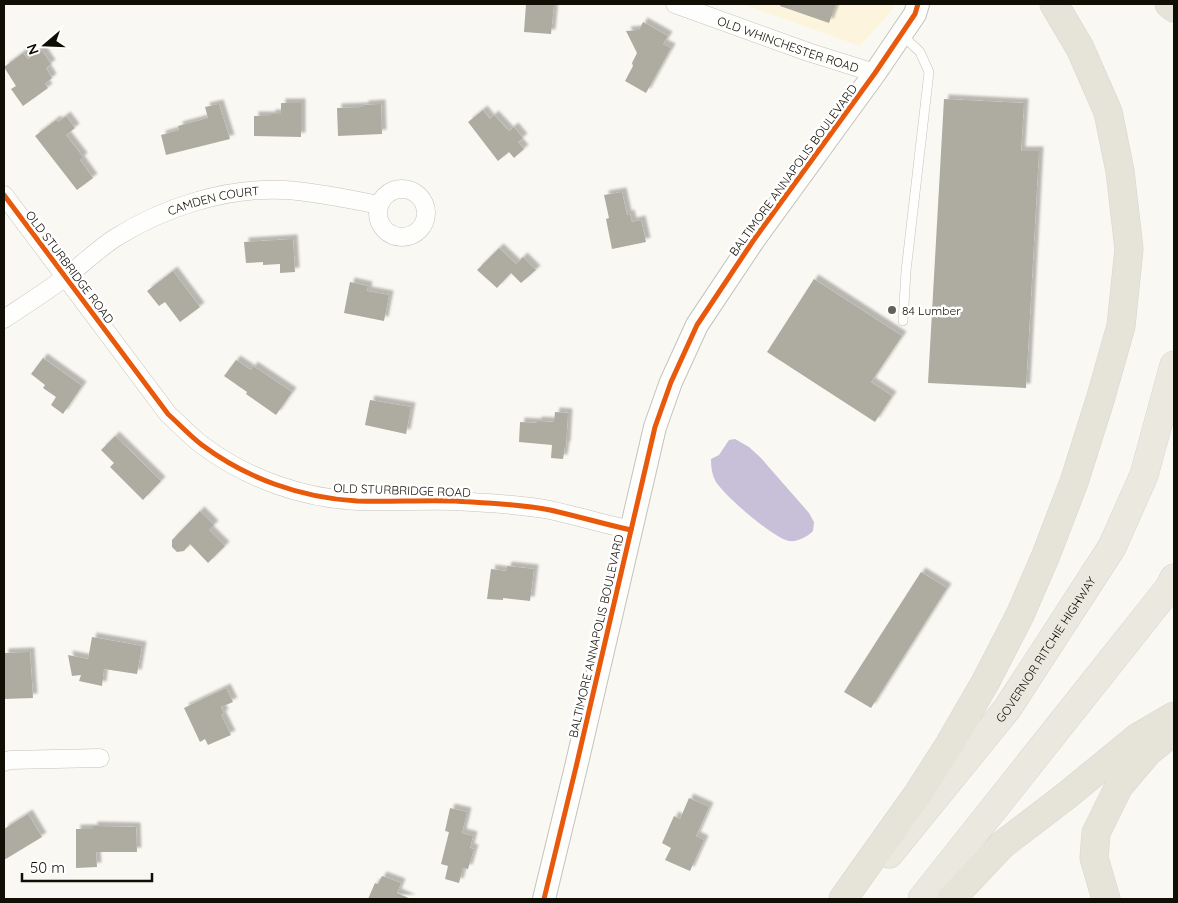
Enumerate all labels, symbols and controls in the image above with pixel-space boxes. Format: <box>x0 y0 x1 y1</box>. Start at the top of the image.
street label: OLD WHINCHESTER ROAD <box>716 12 861 75</box>
north arrow <box>20 20 70 70</box>
text: N <box>23 41 43 57</box>
street label: BALTIMORE ANNAPOLIS BOULEVARD <box>726 81 860 259</box>
street label: CAMDEN COURT <box>165 183 260 218</box>
street label: OLD STURBRIDGE ROAD <box>23 208 118 327</box>
place label: 84 Lumber <box>902 303 961 318</box>
marker: 84 Lumber <box>886 304 898 316</box>
street label: OLD STURBRIDGE ROAD <box>333 480 471 500</box>
street label: BALTIMORE ANNAPOLIS BOULEVARD <box>565 532 627 739</box>
street label: GOVERNOR RITCHIE HIGHWAY <box>992 573 1099 725</box>
scale bar <box>22 850 152 882</box>
text: 50 m <box>30 858 65 877</box>

